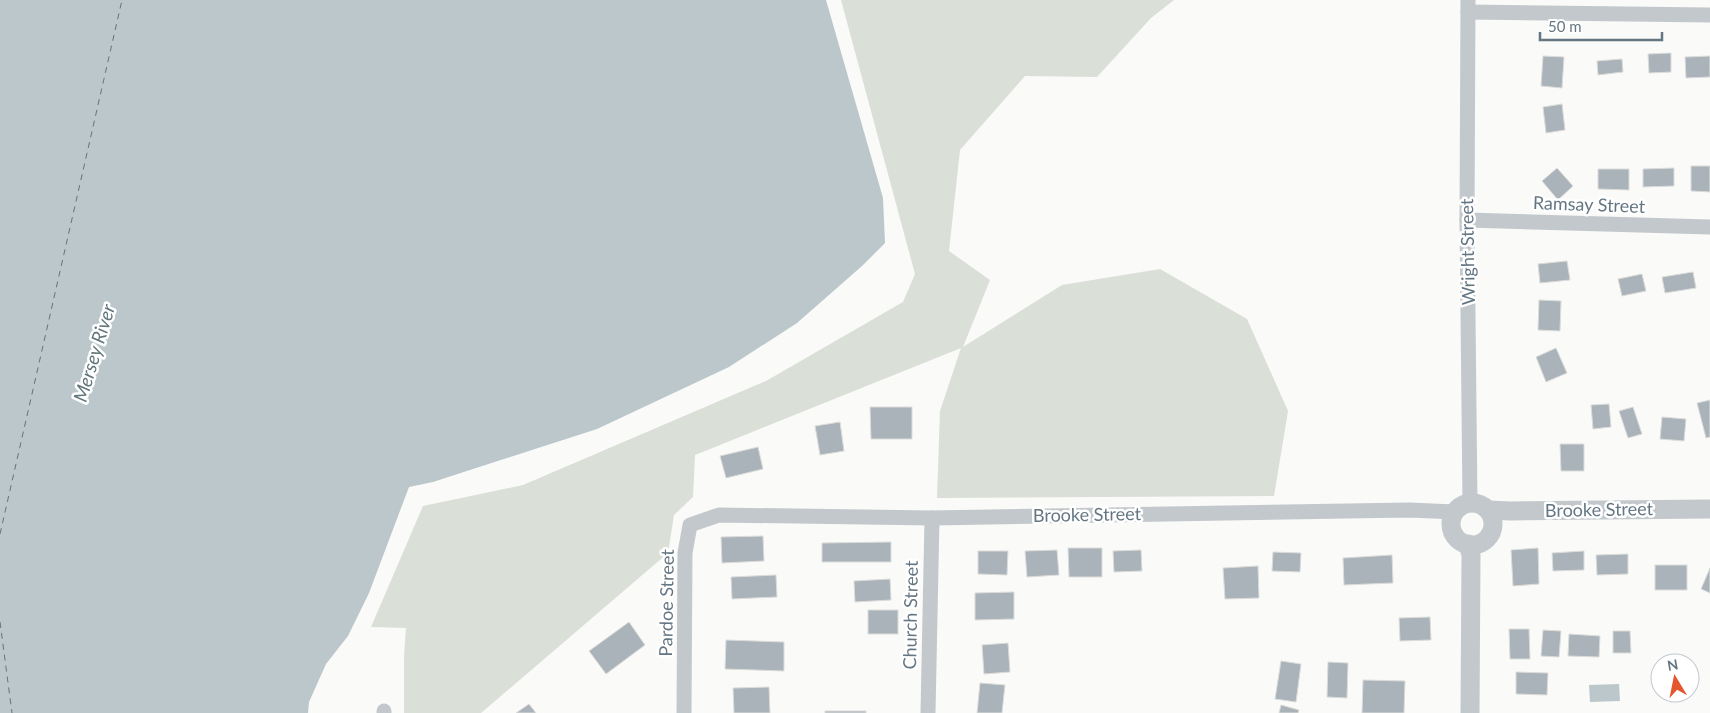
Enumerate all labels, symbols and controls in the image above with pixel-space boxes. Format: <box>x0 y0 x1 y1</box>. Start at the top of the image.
scale bar <box>1540 10 1662 42</box>
text: 50 m <box>1548 17 1582 35</box>
street label: Ramsay Street <box>1533 191 1646 217</box>
street label: Wright Street <box>1455 198 1479 305</box>
water label: Mersey River <box>68 301 119 405</box>
street label: Brooke Street <box>1545 497 1654 521</box>
street label: Brooke Street <box>1033 502 1142 526</box>
street label: Pardoe Street <box>654 549 678 657</box>
street label: Church Street <box>898 560 922 670</box>
north arrow <box>1650 653 1700 703</box>
text: N <box>1666 655 1679 674</box>

